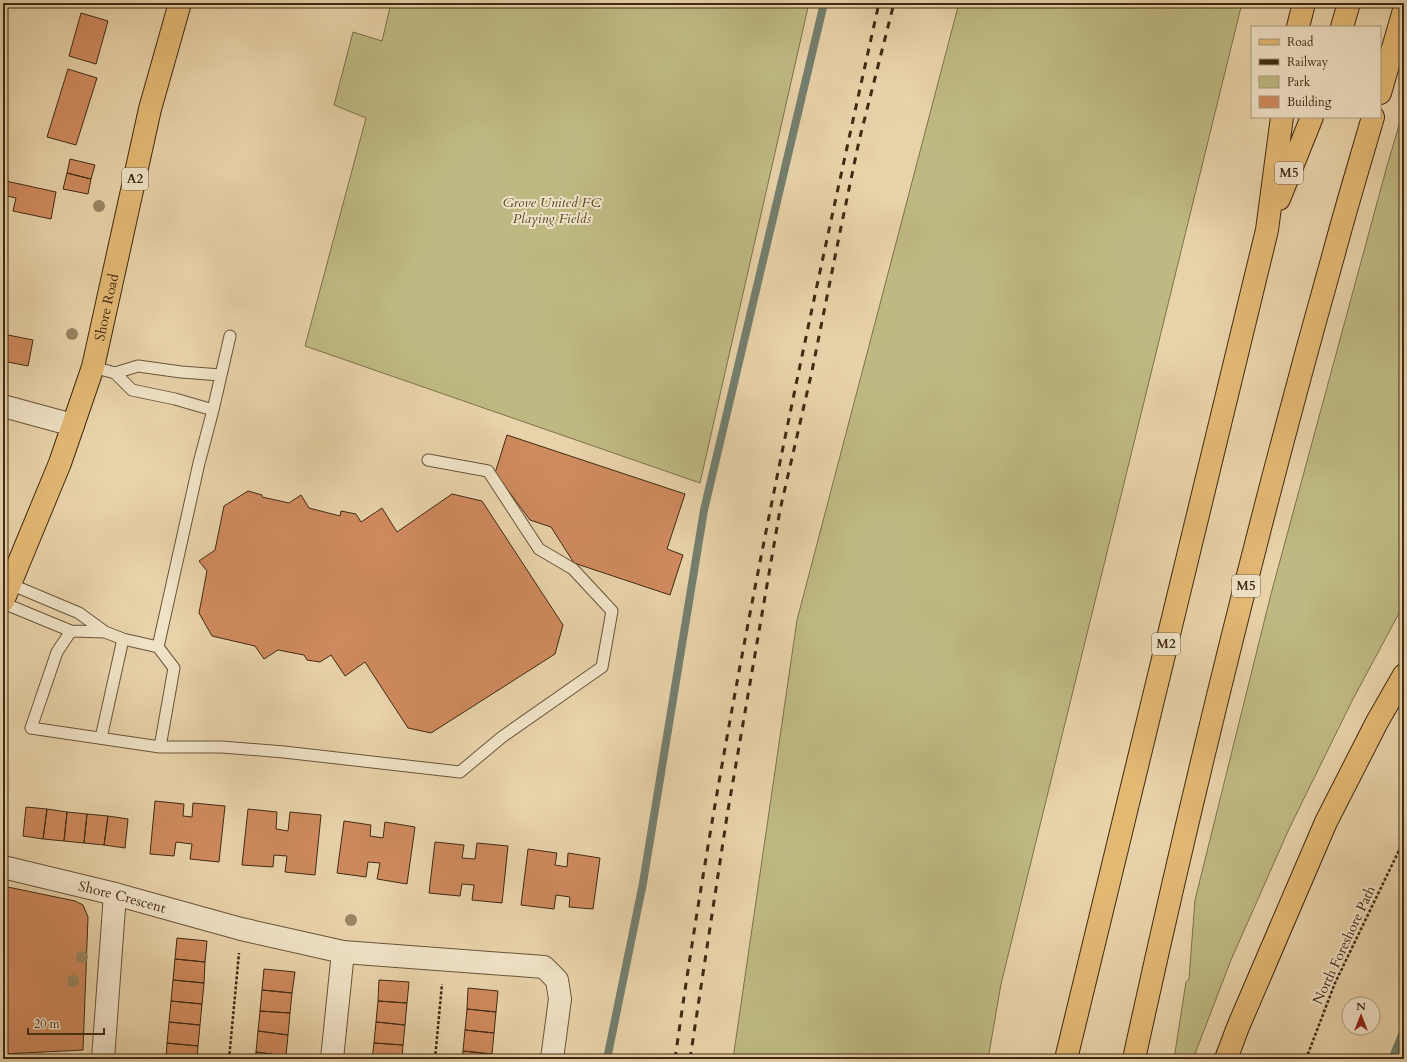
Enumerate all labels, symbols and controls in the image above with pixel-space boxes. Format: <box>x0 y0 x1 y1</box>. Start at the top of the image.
legend <box>1251 26 1381 118</box>
text: Road <box>1287 34 1314 50</box>
text: Railway <box>1287 54 1329 70</box>
text: Park <box>1287 74 1311 90</box>
text: Building <box>1287 94 1332 110</box>
road number: M5 <box>1275 162 1303 184</box>
road number: A2 <box>122 168 148 190</box>
park label: Grove United FC Playing Fields <box>503 193 602 228</box>
street label: Shore Road <box>90 271 123 343</box>
road number: M5 <box>1232 575 1260 597</box>
road number: M2 <box>1152 633 1180 655</box>
street label: Shore Crescent <box>77 876 169 917</box>
street label: North Foreshore Path <box>1309 883 1379 1007</box>
north arrow <box>1341 996 1381 1036</box>
scale bar <box>28 1010 104 1036</box>
text: 20 m <box>34 1016 61 1032</box>

